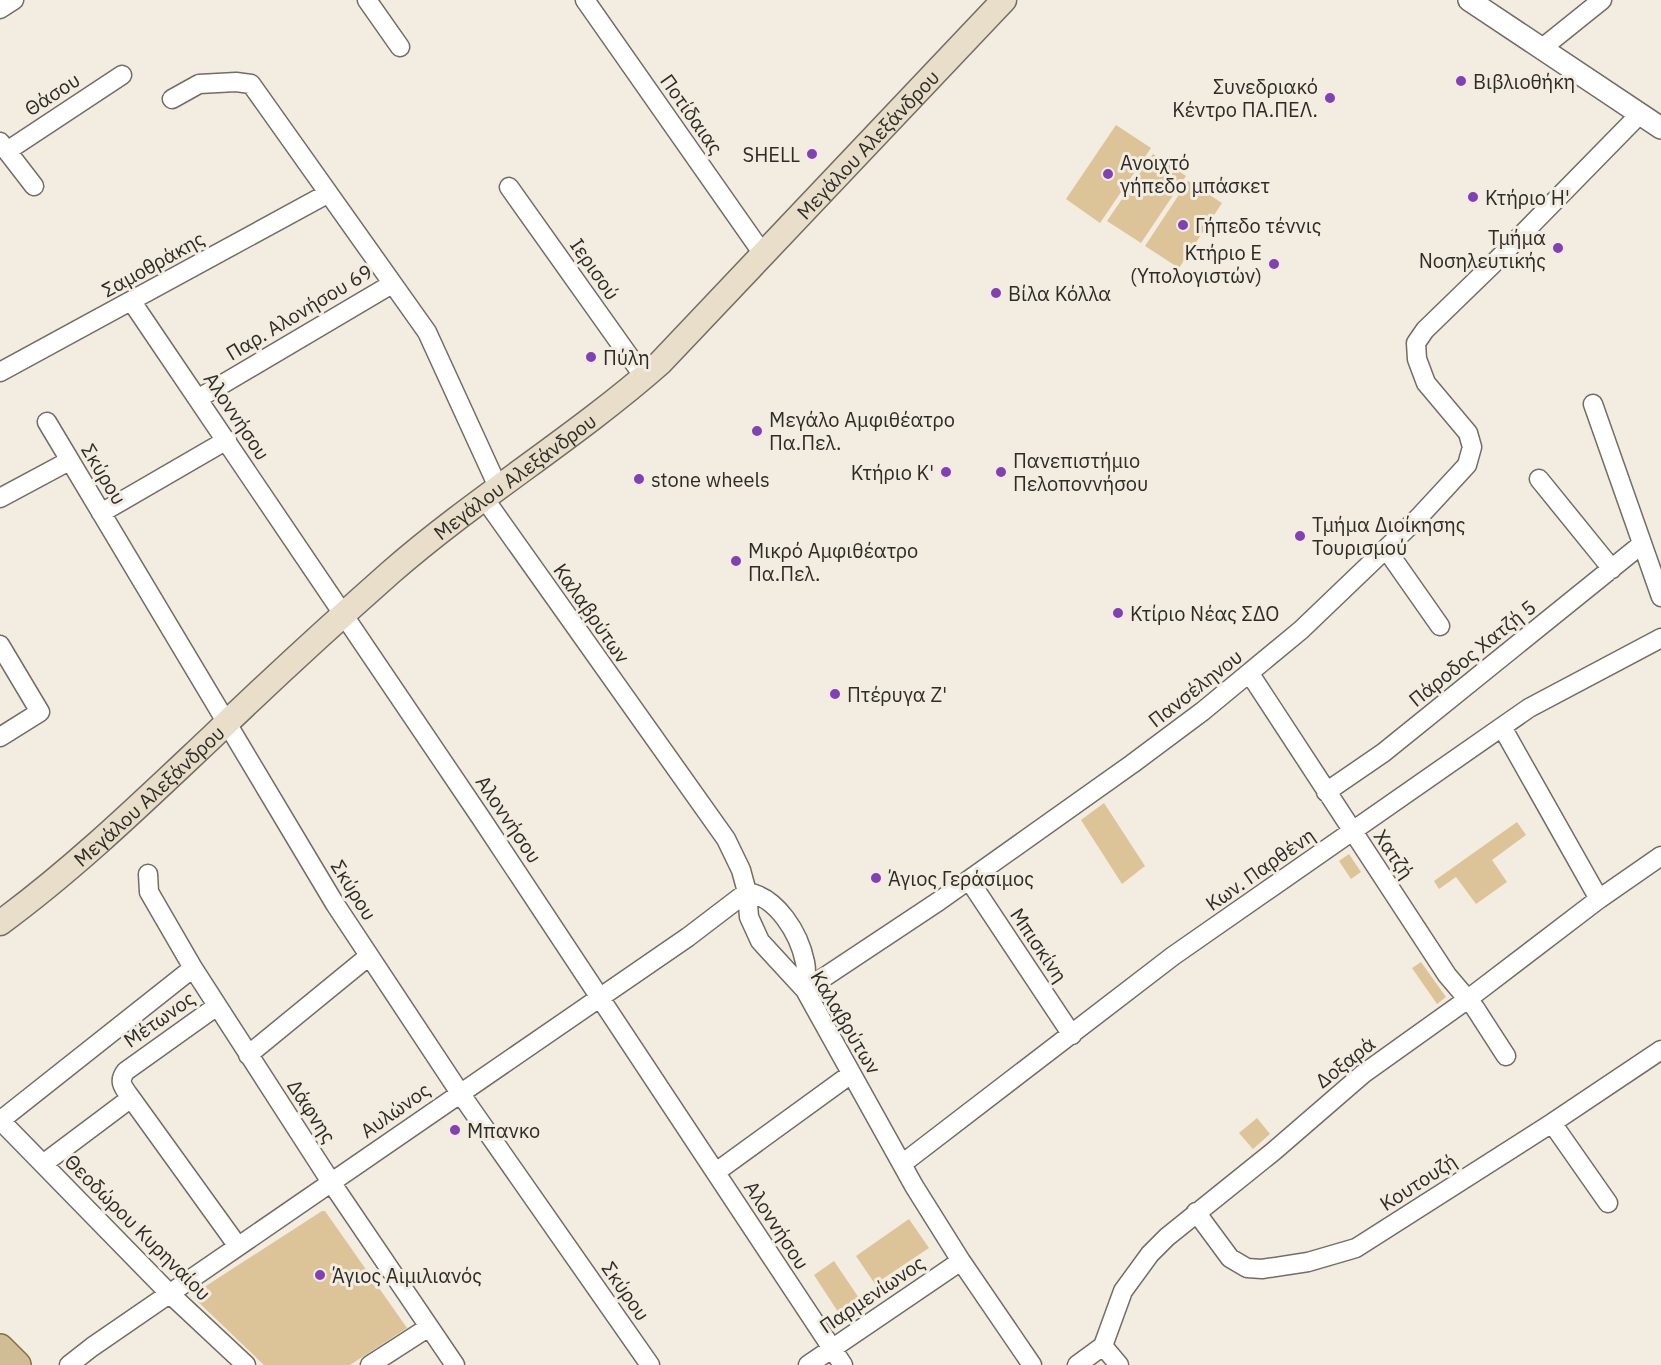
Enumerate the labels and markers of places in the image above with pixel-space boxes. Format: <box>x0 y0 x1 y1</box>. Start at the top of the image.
place label: Βιβλιοθήκη <box>1473 68 1575 95</box>
place label: Συνεδριακό Κέντρο ΠΑ.ΠΕΛ. <box>1172 73 1318 123</box>
marker: Βιβλιοθήκη <box>1454 74 1468 88</box>
marker: Συνεδριακό Κέντρο ΠΑ.ΠΕΛ. <box>1323 91 1337 105</box>
place label: SHELL <box>743 141 800 168</box>
marker: SHELL <box>805 147 819 161</box>
place label: Ανοιχτό γήπεδο μπάσκετ <box>1120 149 1270 199</box>
marker: Ανοιχτό γήπεδο μπάσκετ <box>1101 167 1115 181</box>
place label: Κτήριο Η' <box>1485 184 1570 211</box>
marker: Κτήριο Η' <box>1466 190 1480 204</box>
place label: Γήπεδο τέννις <box>1195 212 1321 239</box>
marker: Γήπεδο τέννις <box>1176 218 1190 232</box>
place label: Τμήμα Νοσηλευτικής <box>1419 224 1546 274</box>
place label: Κτήριο Ε (Υπολογιστών) <box>1130 239 1262 289</box>
marker: Τμήμα Νοσηλευτικής <box>1551 241 1565 255</box>
marker: Κτήριο Ε (Υπολογιστών) <box>1267 257 1281 271</box>
place label: Βίλα Κόλλα <box>1008 280 1111 307</box>
marker: Βίλα Κόλλα <box>989 286 1003 300</box>
place label: Πύλη <box>603 344 650 371</box>
marker: Πύλη <box>584 350 598 364</box>
place label: Μεγάλο Αμφιθέατρο Πα.Πελ. <box>769 406 955 456</box>
marker: Μεγάλο Αμφιθέατρο Πα.Πελ. <box>750 424 764 438</box>
place label: Πανεπιστήμιο Πελοποννήσου <box>1013 447 1148 497</box>
place label: Κτήριο Κ' <box>851 459 934 486</box>
marker: Κτήριο Κ' <box>939 465 953 479</box>
marker: Πανεπιστήμιο Πελοποννήσου <box>994 465 1008 479</box>
place label: stone wheels <box>651 466 770 493</box>
marker: stone wheels <box>632 472 646 486</box>
place label: Τμήμα Διοίκησης Τουρισμού <box>1312 511 1465 561</box>
marker: Τμήμα Διοίκησης Τουρισμού <box>1293 529 1307 543</box>
place label: Μικρό Αμφιθέατρο Πα.Πελ. <box>748 537 918 587</box>
marker: Μικρό Αμφιθέατρο Πα.Πελ. <box>729 554 743 568</box>
place label: Κτίριο Νέας ΣΔΟ <box>1130 600 1279 627</box>
marker: Κτίριο Νέας ΣΔΟ <box>1111 606 1125 620</box>
place label: Πτέρυγα Ζ' <box>847 681 947 708</box>
marker: Πτέρυγα Ζ' <box>828 687 842 701</box>
place label: Άγιος Γεράσιμος <box>888 865 1034 892</box>
marker: Άγιος Γεράσιμος <box>869 871 883 885</box>
place label: Μπανκο <box>467 1117 540 1144</box>
marker: Μπανκο <box>448 1123 462 1137</box>
place label: Άγιος Αιμιλιανός <box>332 1262 482 1289</box>
marker: Άγιος Αιμιλιανός <box>313 1268 327 1282</box>

